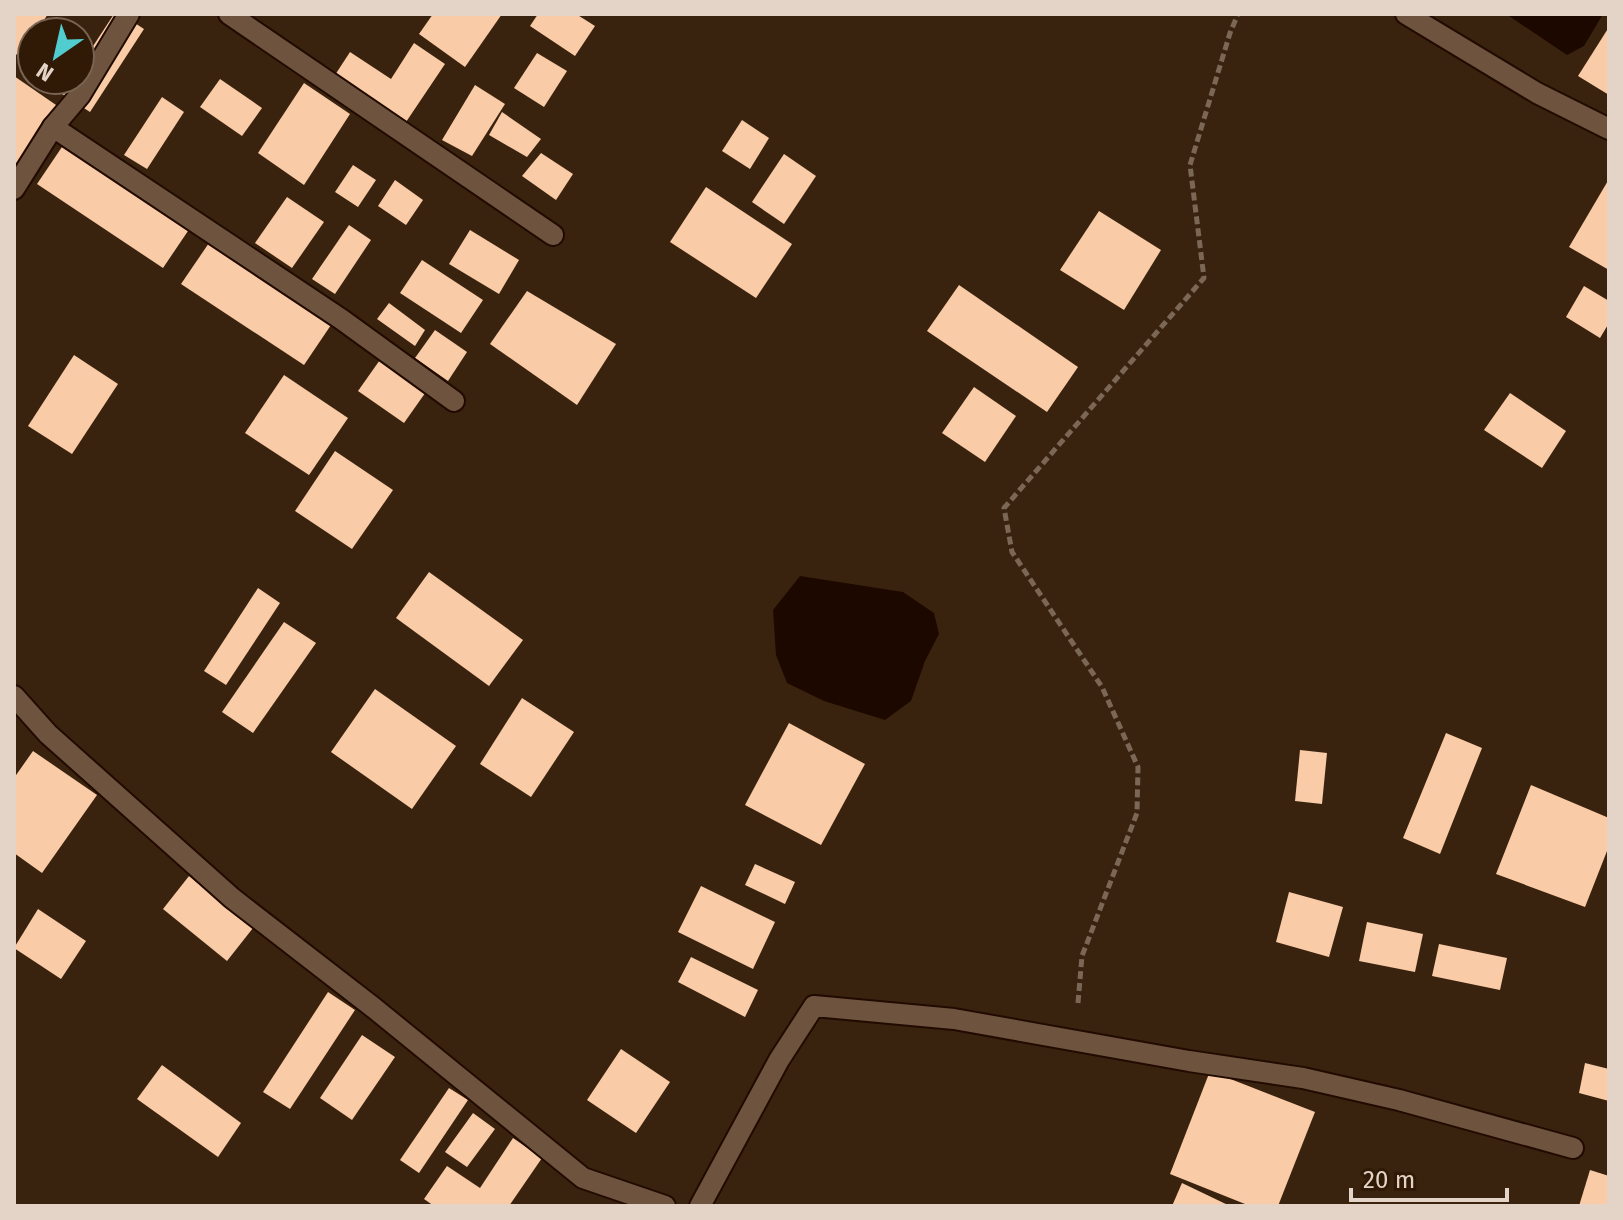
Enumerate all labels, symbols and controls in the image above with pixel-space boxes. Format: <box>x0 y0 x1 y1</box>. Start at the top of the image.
north arrow <box>16 16 96 96</box>
text: N <box>31 57 59 87</box>
scale bar <box>1351 1152 1507 1202</box>
text: 20 m <box>1363 1166 1415 1194</box>

